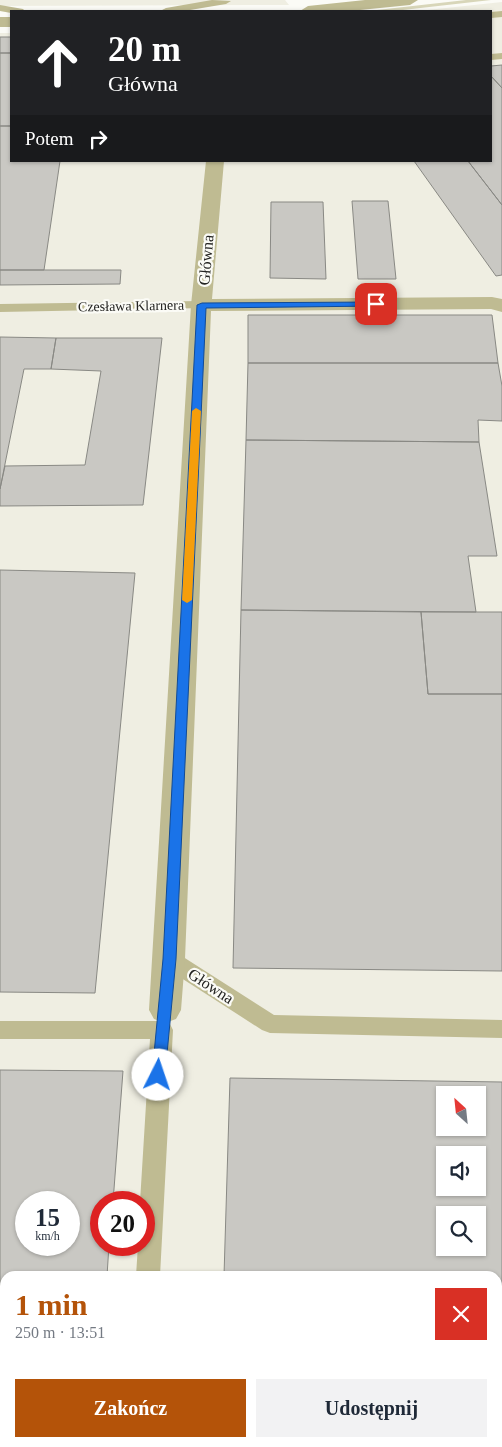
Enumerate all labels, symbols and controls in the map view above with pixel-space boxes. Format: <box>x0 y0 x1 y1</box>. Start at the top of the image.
icon: ahead <box>25 30 90 95</box>
text: 20 m <box>108 30 181 69</box>
text: Główna <box>108 71 178 96</box>
icon: right <box>84 125 112 153</box>
text: Potem <box>25 128 74 149</box>
street label: Główna <box>195 234 217 286</box>
pin <box>355 283 397 325</box>
icon: arrive <box>362 290 390 318</box>
street label: Czesława Klarnera <box>78 298 185 314</box>
street label: Główna <box>185 965 237 1007</box>
position arrow <box>131 1048 183 1100</box>
north arrow <box>436 1086 486 1136</box>
map controls <box>436 1086 486 1256</box>
button: sound <box>436 1146 486 1196</box>
speed limit sign: 20 <box>90 1191 155 1256</box>
text: 15 <box>35 1204 60 1231</box>
button: search <box>436 1206 486 1256</box>
text: km/h <box>35 1229 60 1243</box>
text: 1 min <box>15 1288 88 1321</box>
button: close <box>435 1288 487 1340</box>
text: 250 m · 13:51 <box>15 1324 105 1341</box>
button: Zakończ <box>15 1379 246 1437</box>
button: Udostępnij <box>256 1379 487 1437</box>

